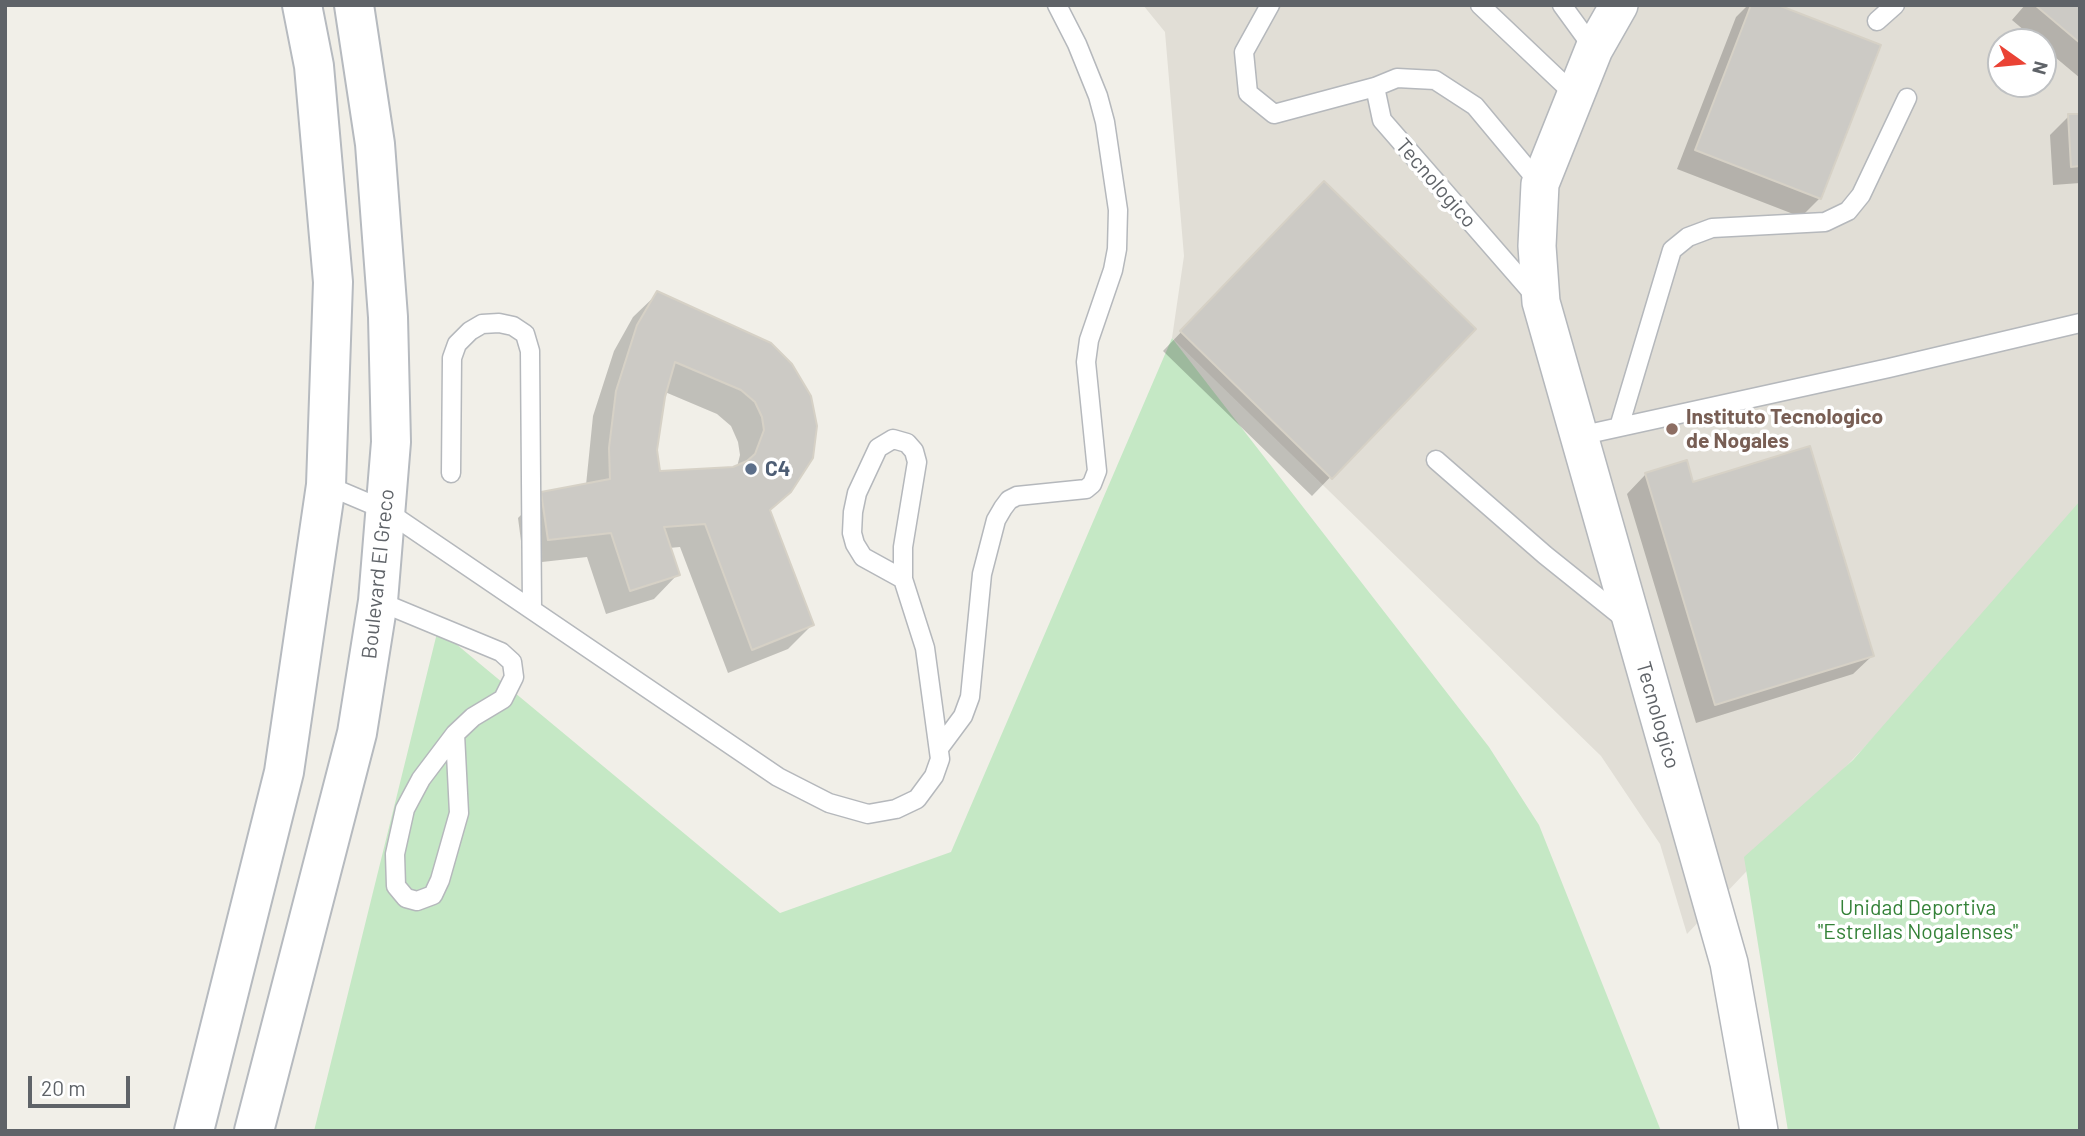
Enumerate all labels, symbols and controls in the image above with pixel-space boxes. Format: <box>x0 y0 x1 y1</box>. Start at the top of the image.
north arrow <box>1987 28 2057 98</box>
text: N <box>2028 59 2054 77</box>
street label: Tecnologico <box>1390 133 1482 233</box>
place label: Instituto Tecnologico de Nogales <box>1686 404 1883 454</box>
marker: Instituto Tecnologico de Nogales <box>1664 421 1680 437</box>
place label: C4 <box>765 456 790 482</box>
marker: C4 <box>743 461 759 477</box>
street label: Boulevard El Greco <box>357 488 399 660</box>
street label: Tecnologico <box>1631 658 1685 772</box>
park label: Unidad Deportiva "Estrellas Nogalenses" <box>1818 895 2018 945</box>
scale bar <box>32 1062 133 1106</box>
text: 20 m <box>41 1075 86 1100</box>

